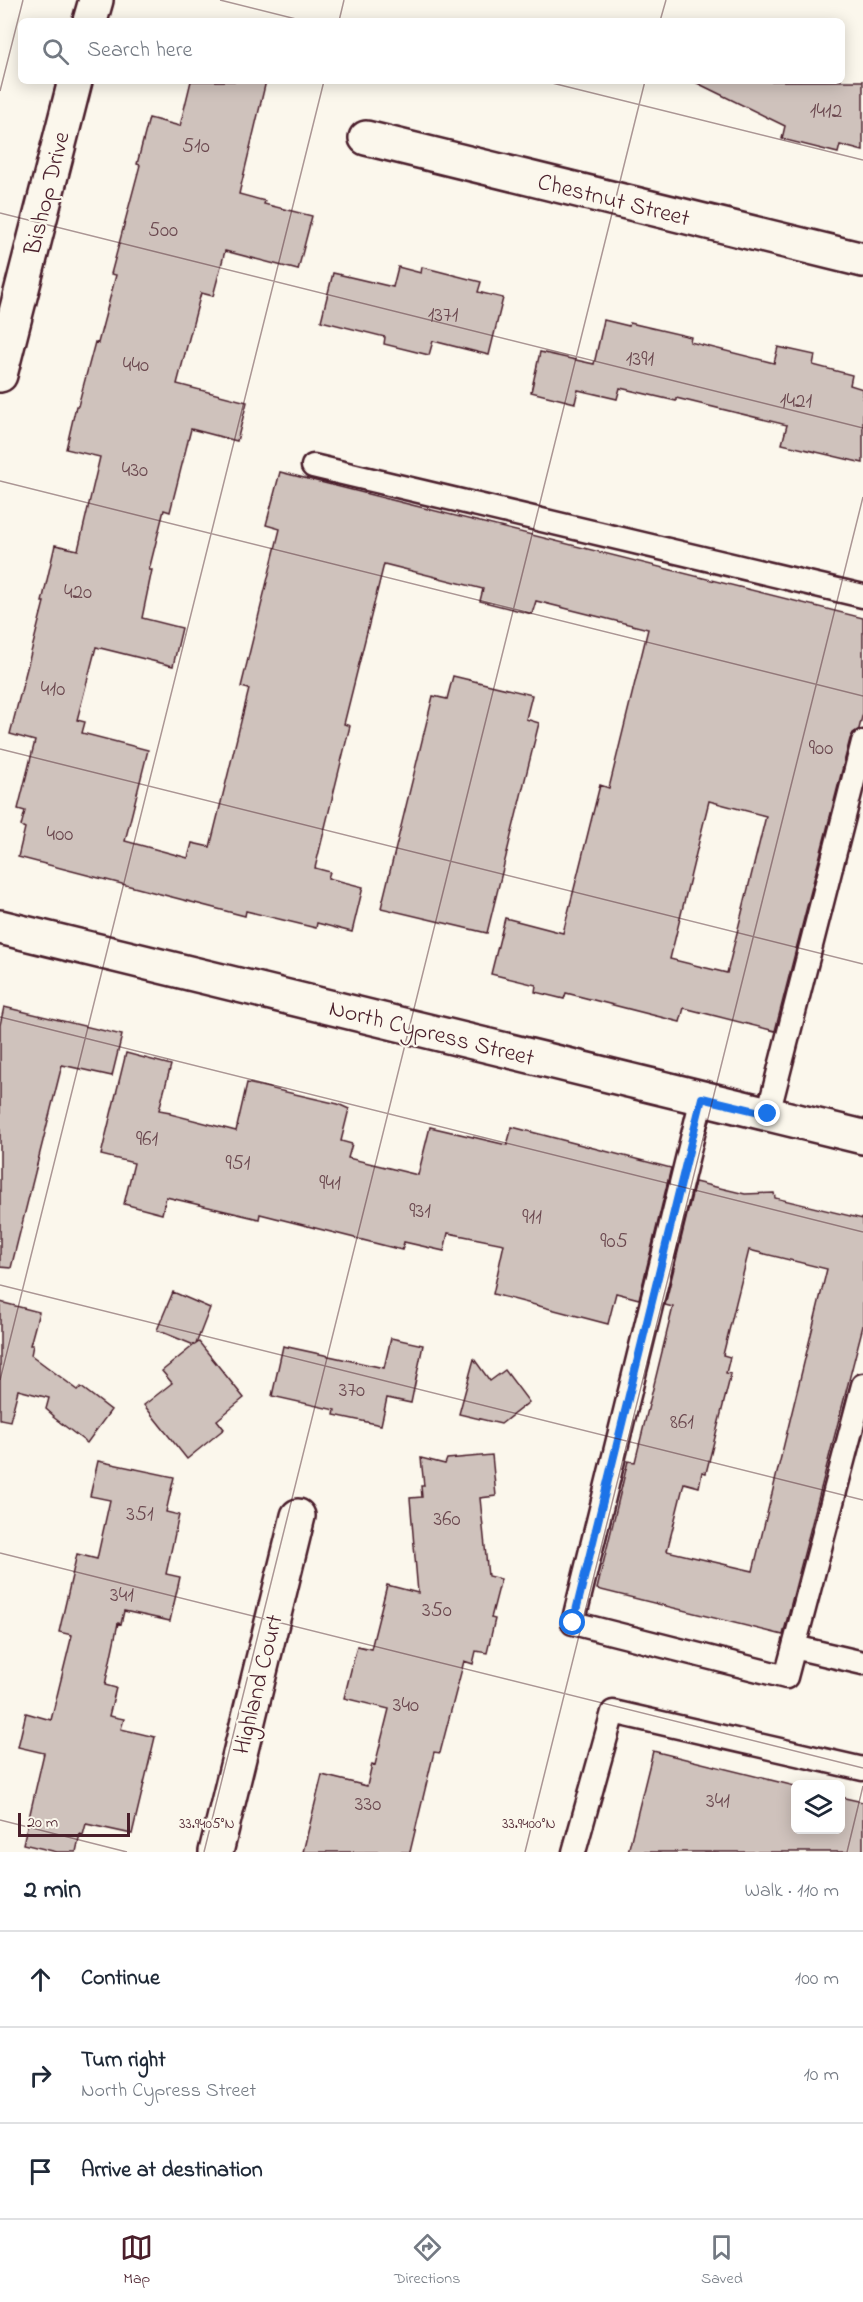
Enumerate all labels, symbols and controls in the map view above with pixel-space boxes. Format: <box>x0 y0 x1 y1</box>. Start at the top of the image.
search box <box>18 18 845 84</box>
icon: search <box>39 35 72 68</box>
text: Search here <box>87 35 192 67</box>
house number: 1412 <box>810 97 842 127</box>
street label: Bishop Drive <box>16 128 81 260</box>
house number: 510 <box>182 132 210 162</box>
street label: Chestnut Street <box>534 166 693 237</box>
house number: 500 <box>148 216 178 246</box>
house number: 1371 <box>428 301 459 331</box>
house number: 1391 <box>626 345 654 375</box>
house number: 440 <box>123 351 149 381</box>
house number: 1421 <box>780 387 813 417</box>
house number: 430 <box>122 456 148 486</box>
house number: 420 <box>64 578 92 608</box>
house number: 410 <box>41 675 65 705</box>
house number: 900 <box>809 734 833 764</box>
house number: 400 <box>47 820 73 850</box>
street label: North Cypress Street <box>325 992 538 1078</box>
route end <box>754 1100 780 1126</box>
house number: 961 <box>136 1125 158 1155</box>
house number: 951 <box>225 1149 251 1179</box>
house number: 941 <box>319 1169 341 1199</box>
house number: 931 <box>409 1197 431 1227</box>
house number: 911 <box>522 1203 542 1233</box>
house number: 905 <box>600 1227 628 1257</box>
house number: 370 <box>339 1376 365 1406</box>
house number: 861 <box>670 1408 694 1438</box>
house number: 351 <box>126 1500 154 1530</box>
house number: 360 <box>434 1505 461 1535</box>
house number: 341 <box>110 1581 134 1611</box>
house number: 350 <box>422 1596 452 1626</box>
route start <box>559 1609 585 1635</box>
street label: Highland Court <box>225 1611 294 1758</box>
house number: 340 <box>393 1691 419 1721</box>
map controls <box>791 1780 845 1834</box>
button: layers <box>791 1780 845 1834</box>
house number: 341 <box>706 1787 730 1817</box>
house number: 330 <box>355 1790 381 1820</box>
scale bar <box>18 1810 130 1838</box>
text: 20 m <box>27 1811 58 1835</box>
text: 33.9405°N <box>179 1813 235 1835</box>
text: 33.9400°N <box>502 1813 556 1835</box>
text: 2 min <box>24 1872 81 1910</box>
text: Walk · 110 m <box>744 1877 839 1906</box>
icon: ahead <box>24 1963 57 1996</box>
text: Continue <box>81 1963 160 1995</box>
text: 100 m <box>795 1965 839 1994</box>
text: Turn right <box>81 2045 166 2077</box>
icon: right <box>24 2059 57 2092</box>
text: 10 m <box>803 2061 839 2090</box>
text: North Cypress Street <box>81 2077 256 2106</box>
icon: arrive <box>24 2155 57 2188</box>
text: Arrive at destination <box>81 2155 263 2187</box>
tab: Map <box>120 2231 153 2291</box>
tab: Directions <box>394 2231 460 2291</box>
tab: Saved <box>701 2231 743 2291</box>

